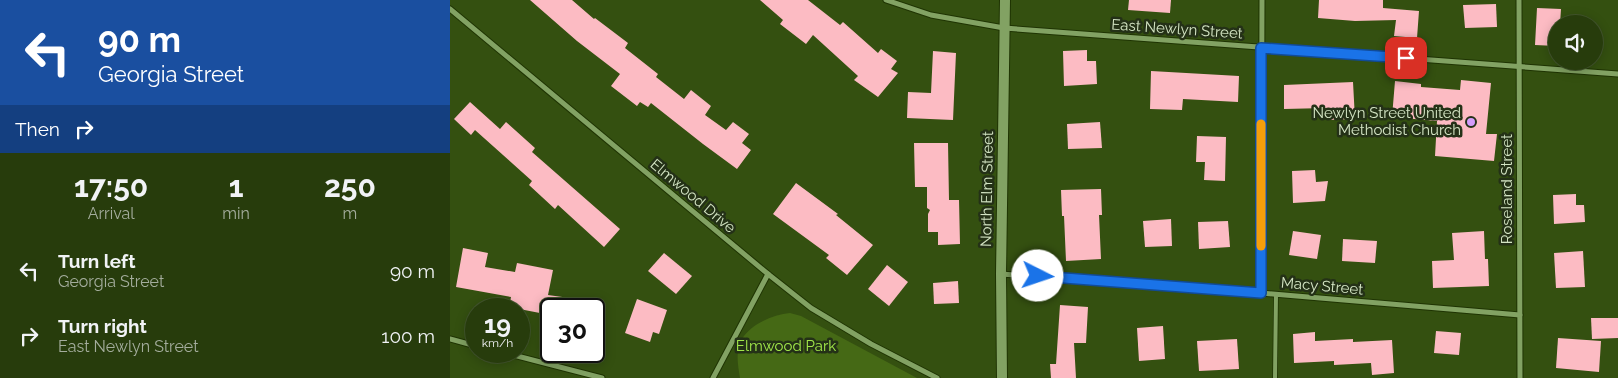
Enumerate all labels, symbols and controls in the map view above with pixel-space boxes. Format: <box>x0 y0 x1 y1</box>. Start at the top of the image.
street label: East Newlyn Street <box>1111 15 1243 43</box>
map controls <box>1548 15 1603 70</box>
button: sound <box>1548 15 1603 70</box>
text: 90 m <box>98 19 181 60</box>
icon: left <box>15 20 80 85</box>
pin <box>1385 37 1427 79</box>
icon: arrive <box>1392 44 1420 72</box>
text: Georgia Street <box>98 61 244 87</box>
place label: Newlyn Street United Methodist Church <box>1313 104 1461 139</box>
icon: right <box>70 115 98 143</box>
marker: Newlyn Street United Methodist Church <box>1465 116 1477 128</box>
text: Then <box>15 118 60 140</box>
street label: North Elm Street <box>977 131 997 247</box>
street label: Roseland Street <box>1498 134 1516 244</box>
street label: Elmwood Drive <box>647 155 739 237</box>
text: 17:50 <box>74 169 148 204</box>
text: 1 <box>229 169 243 204</box>
text: 250 <box>324 169 376 204</box>
text: Arrival <box>88 204 135 223</box>
text: min <box>222 204 250 223</box>
text: m <box>343 204 357 223</box>
position arrow <box>1011 249 1063 301</box>
text: Turn left <box>58 250 135 272</box>
icon: left <box>15 257 43 285</box>
text: 90 m <box>390 260 435 282</box>
text: Georgia Street <box>58 272 164 291</box>
street label: Macy Street <box>1280 273 1364 299</box>
speed limit sign: 30 <box>540 298 605 363</box>
text: 19 <box>484 309 511 339</box>
text: Turn right <box>58 315 147 337</box>
icon: right <box>15 322 43 350</box>
text: 100 m <box>381 325 435 347</box>
text: km/h <box>482 336 513 350</box>
text: East Newlyn Street <box>58 337 199 356</box>
park label: Elmwood Park <box>736 337 836 355</box>

